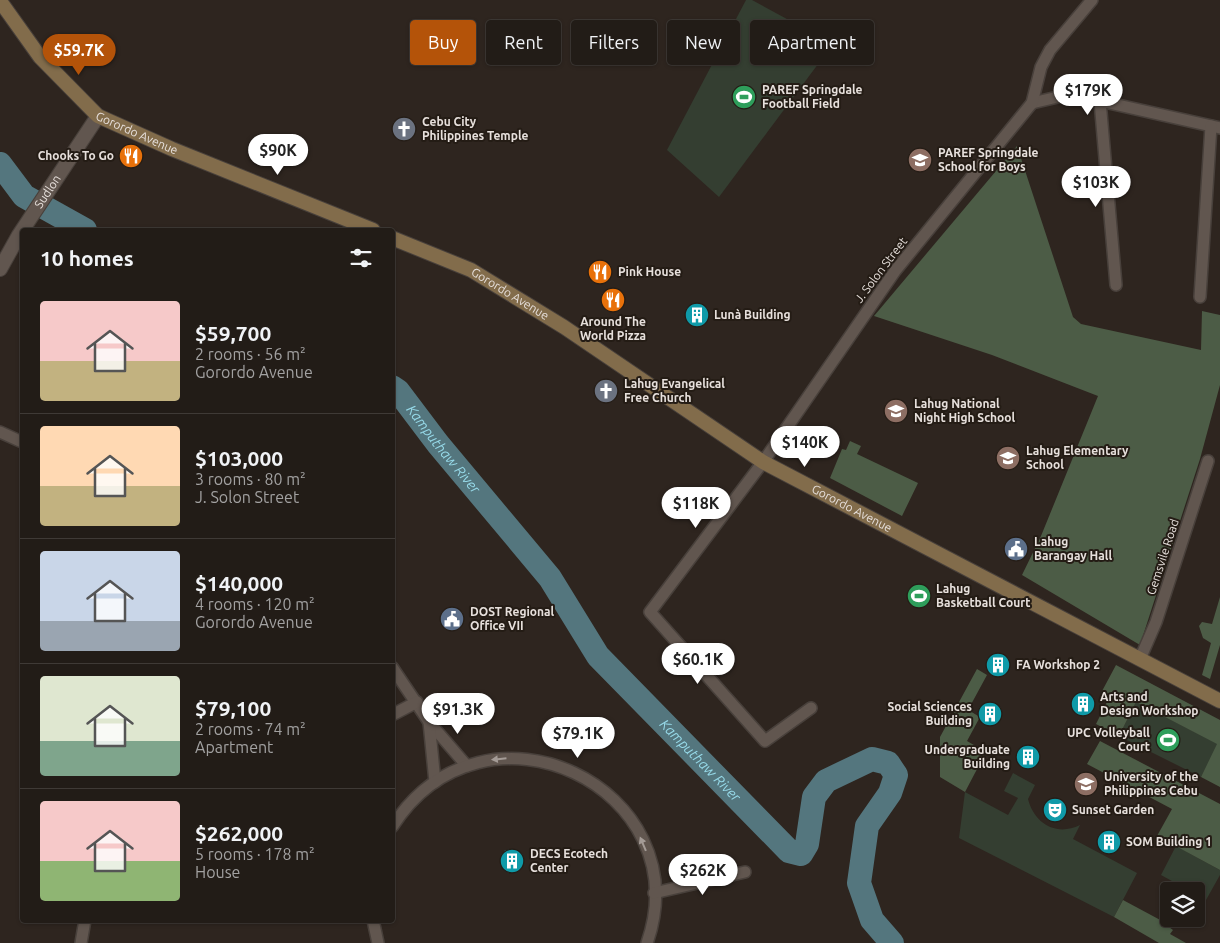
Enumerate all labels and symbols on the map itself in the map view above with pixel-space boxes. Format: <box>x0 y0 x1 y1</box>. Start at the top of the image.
pin: $59.7K <box>38 34 120 76</box>
pin: $179K <box>1053 74 1123 116</box>
place label: PAREF Springdale Football Field <box>762 83 863 110</box>
sports icon: PAREF Springdale Football Field <box>731 84 757 110</box>
street label: Gorordo Avenue <box>94 109 180 157</box>
place label: Cebu City Philippines Temple <box>422 115 529 142</box>
church icon: Cebu City Philippines Temple <box>391 116 417 142</box>
pin: $90K <box>248 134 308 176</box>
restaurant icon: Chooks To Go <box>118 143 144 169</box>
place label: PAREF Springdale School for Boys <box>938 146 1039 173</box>
school or university icon: PAREF Springdale School for Boys <box>907 147 933 173</box>
place label: Chooks To Go <box>38 149 114 162</box>
pin: $103K <box>1061 166 1131 208</box>
street label: Sudlon <box>32 172 63 210</box>
street label: J. Solon Street <box>852 234 909 305</box>
restaurant icon: Pink House <box>587 259 613 285</box>
street label: Gorordo Avenue <box>469 265 551 322</box>
place label: Pink House <box>618 265 681 278</box>
restaurant icon: Around The World Pizza <box>600 287 626 313</box>
building icon: Lunà Building <box>684 302 710 328</box>
place label: Lunà Building <box>714 308 791 321</box>
place label: Around The World Pizza <box>580 315 646 342</box>
place label: Lahug Evangelical Free Church <box>624 377 725 404</box>
church icon: Lahug Evangelical Free Church <box>593 378 619 404</box>
place label: Lahug National Night High School <box>914 397 1016 424</box>
school or university icon: Lahug National Night High School <box>883 398 909 424</box>
water label: Kamputhaw River <box>403 402 484 497</box>
pin: $140K <box>770 426 840 468</box>
place label: Lahug Elementary School <box>1026 444 1129 471</box>
school or university icon: Lahug Elementary School <box>995 445 1021 471</box>
street label: Gorordo Avenue <box>810 482 894 534</box>
pin: $118K <box>661 486 731 529</box>
street label: Gemsvile Road <box>1144 517 1181 596</box>
place label: Lahug Barangay Hall <box>1034 535 1112 562</box>
public building icon: Lahug Barangay Hall <box>1003 536 1029 562</box>
place label: Lahug Basketball Court <box>936 582 1030 609</box>
sports icon: Lahug Basketball Court <box>906 583 932 609</box>
place label: DOST Regional Office VII <box>470 605 555 632</box>
public building icon: DOST Regional Office VII <box>439 606 465 632</box>
pin: $60.1K <box>657 642 739 685</box>
building icon: FA Workshop 2 <box>985 652 1011 678</box>
place label: FA Workshop 2 <box>1016 658 1100 671</box>
place label: Arts and Design Workshop <box>1100 690 1199 717</box>
building icon: Arts and Design Workshop <box>1070 691 1096 717</box>
pin: $91.3K <box>417 692 499 735</box>
place label: Social Sciences Building <box>888 700 972 727</box>
building icon: Social Sciences Building <box>977 701 1003 727</box>
pin: $79.1K <box>537 716 619 759</box>
water label: Kamputhaw River <box>657 716 744 805</box>
place label: UPC Volleyball Court <box>1067 726 1150 753</box>
sports icon: UPC Volleyball Court <box>1155 727 1181 753</box>
place label: Undergraduate Building <box>925 743 1010 770</box>
building icon: Undergraduate Building <box>1015 744 1041 770</box>
one-way arrow <box>491 755 507 763</box>
place label: University of the Philippines Cebu <box>1104 770 1198 797</box>
school or university icon: University of the Philippines Cebu <box>1073 771 1099 797</box>
theatre icon: Sunset Garden <box>1042 797 1068 823</box>
place label: Sunset Garden <box>1072 803 1154 816</box>
building icon: SOM Building 1 <box>1096 829 1122 855</box>
place label: SOM Building 1 <box>1126 835 1212 848</box>
one-way arrow <box>639 837 647 851</box>
place label: DECS Ecotech Center <box>530 847 608 874</box>
building icon: DECS Ecotech Center <box>499 848 525 874</box>
pin: $262K <box>668 854 738 896</box>

